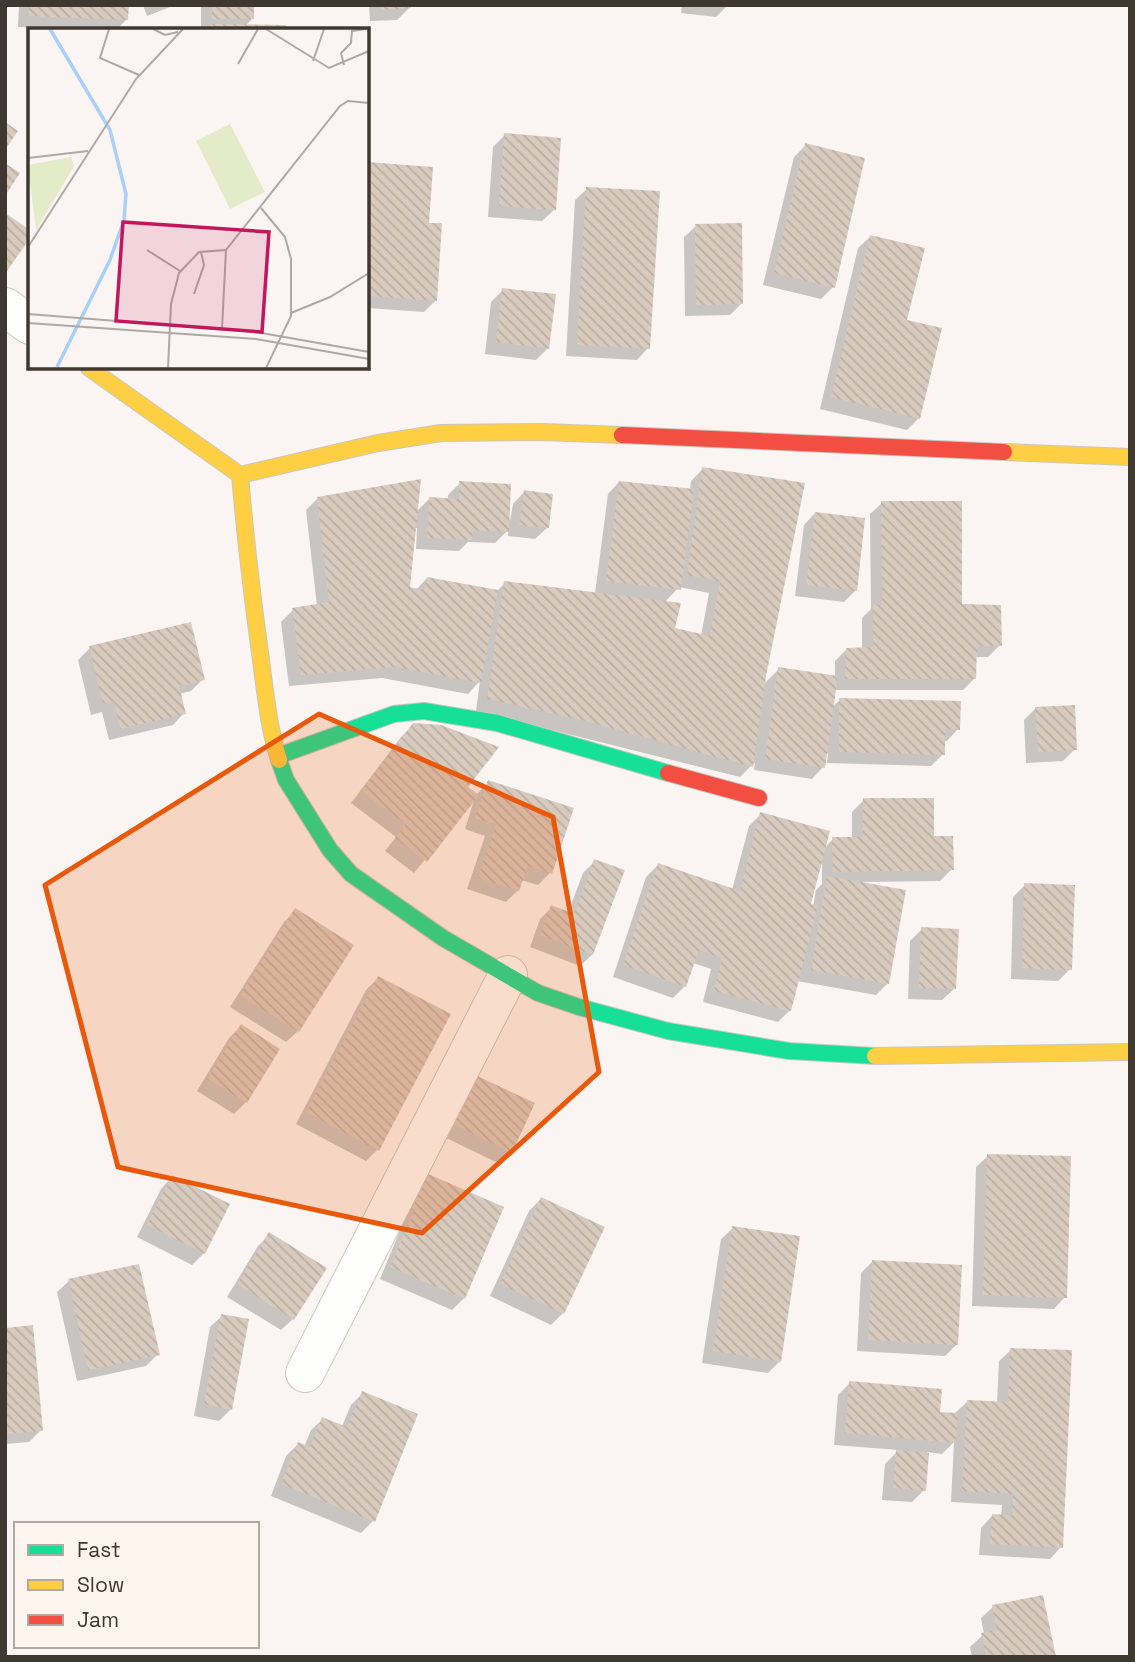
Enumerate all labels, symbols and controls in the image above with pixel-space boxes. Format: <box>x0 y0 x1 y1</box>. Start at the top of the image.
inset map <box>28 28 369 369</box>
legend <box>14 1522 259 1648</box>
text: Fast <box>77 1536 121 1563</box>
text: Slow <box>77 1571 125 1598</box>
text: Jam <box>77 1606 119 1633</box>

